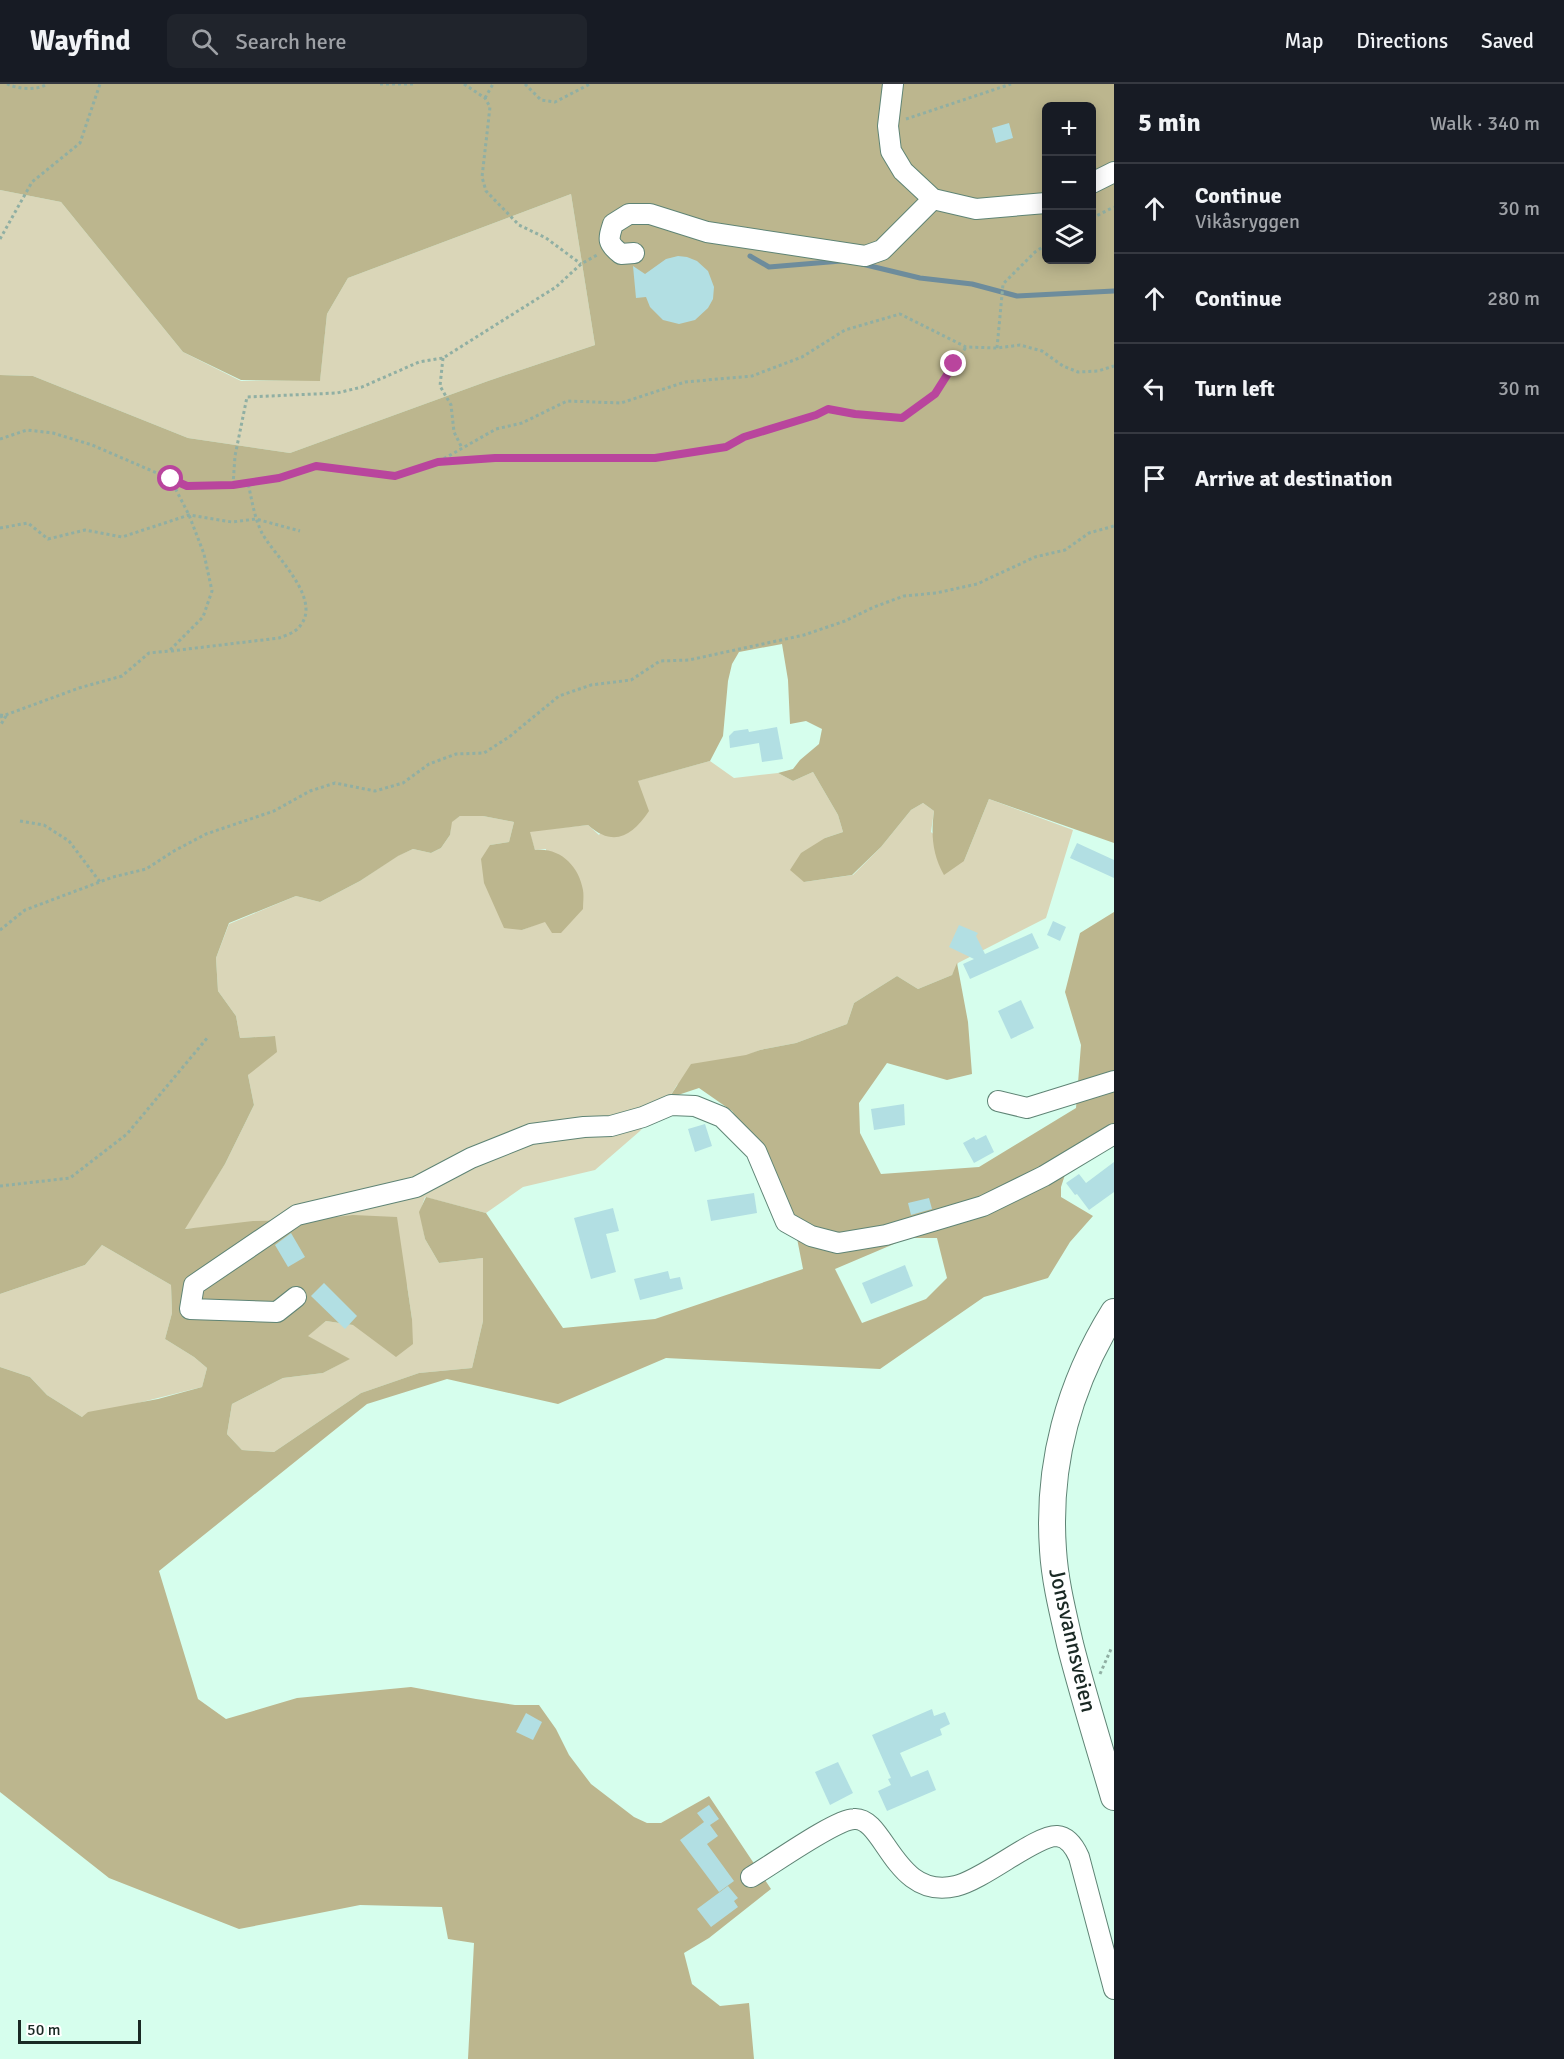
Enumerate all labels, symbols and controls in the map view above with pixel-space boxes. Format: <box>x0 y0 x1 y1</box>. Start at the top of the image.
search box <box>167 14 587 68</box>
text: Wayfind <box>30 24 131 58</box>
icon: search <box>188 25 221 58</box>
text: Search here <box>236 28 347 55</box>
text: Map <box>1285 28 1323 54</box>
text: Directions <box>1356 28 1448 54</box>
text: Saved <box>1481 28 1534 54</box>
map controls <box>1042 102 1096 264</box>
button: + <box>1042 102 1096 156</box>
text: 5 min <box>1138 107 1201 139</box>
text: Walk · 340 m <box>1430 111 1540 136</box>
button: − <box>1042 156 1096 210</box>
text: Continue <box>1195 182 1282 209</box>
icon: ahead <box>1138 192 1171 225</box>
text: 30 m <box>1498 196 1540 221</box>
text: Vikåsryggen <box>1195 209 1300 234</box>
button: layers <box>1042 210 1096 264</box>
icon: ahead <box>1138 282 1171 315</box>
text: Continue <box>1195 285 1282 312</box>
text: 280 m <box>1487 286 1540 311</box>
route end <box>940 350 966 376</box>
icon: left <box>1138 372 1171 405</box>
text: Turn left <box>1195 375 1275 402</box>
text: 30 m <box>1498 376 1540 401</box>
icon: arrive <box>1138 462 1171 495</box>
route start <box>157 465 183 491</box>
text: Arrive at destination <box>1195 465 1392 492</box>
street label: Jonsvannsveien <box>1043 1565 1103 1715</box>
scale bar <box>18 2017 141 2044</box>
text: 50 m <box>27 2020 61 2040</box>

